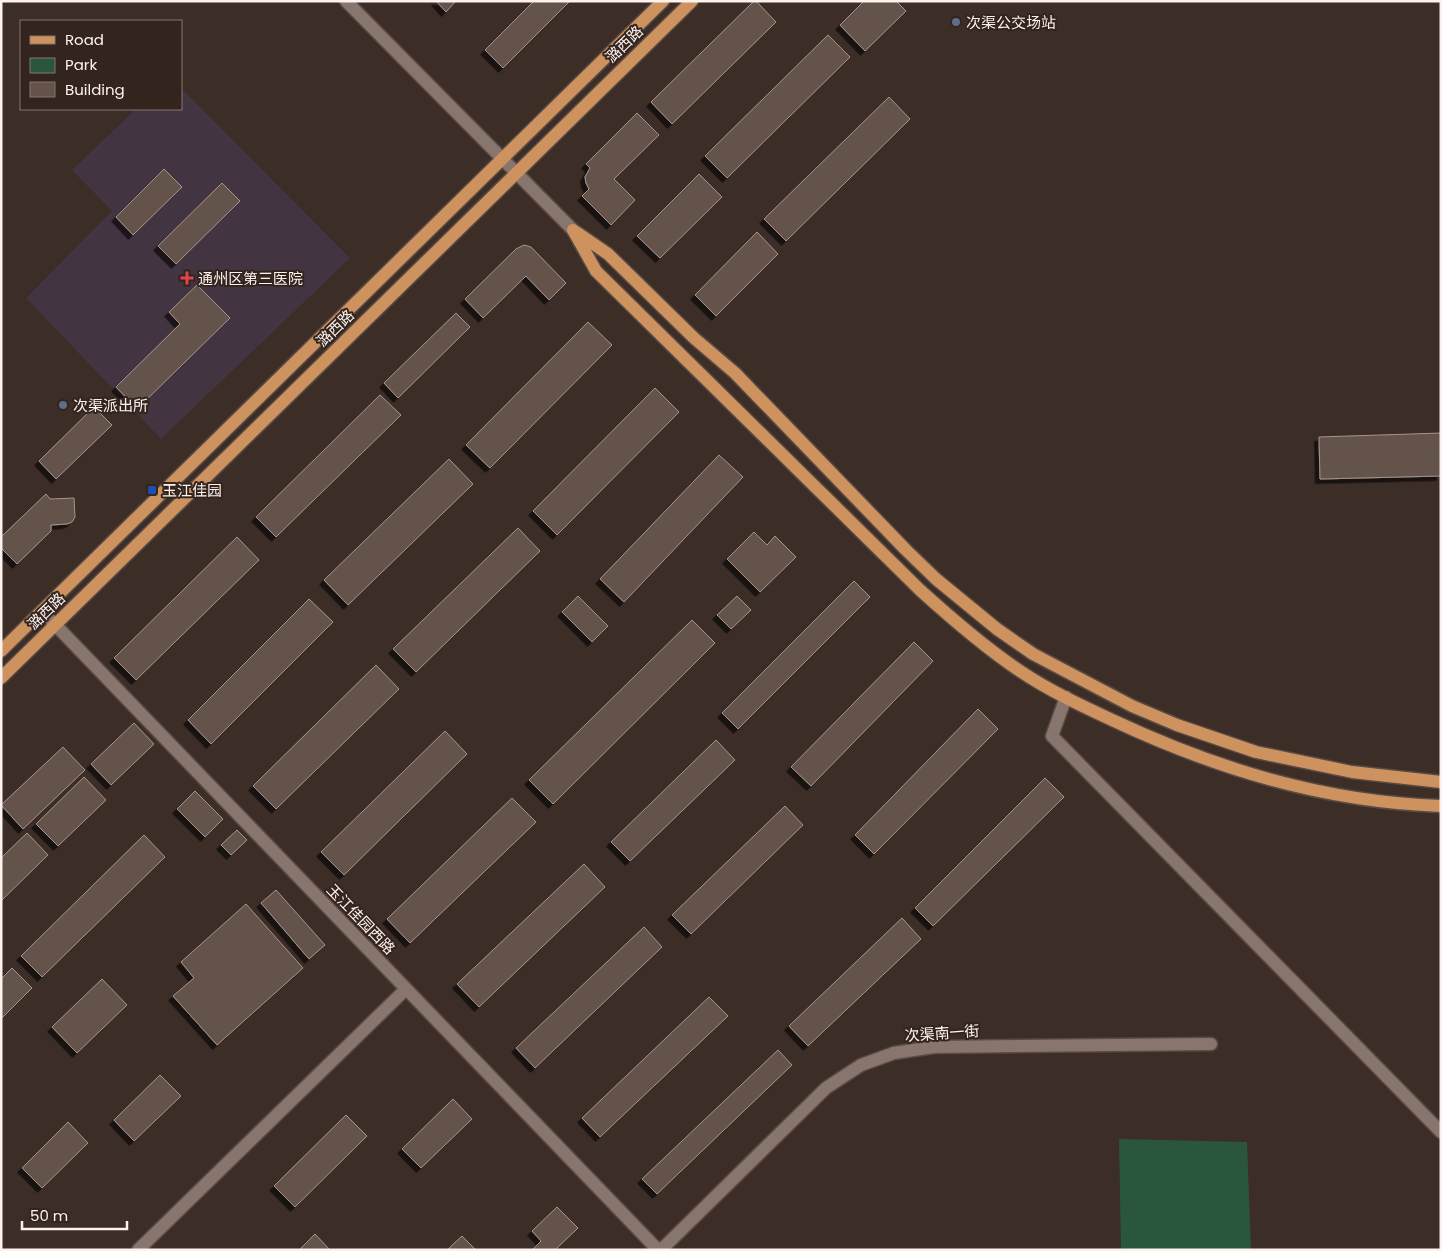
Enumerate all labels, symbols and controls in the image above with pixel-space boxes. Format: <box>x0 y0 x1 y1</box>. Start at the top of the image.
place label: 次渠公交场站 <box>966 12 1056 33</box>
marker: 次渠公交场站 <box>950 16 962 28</box>
legend <box>20 20 182 110</box>
street label: 潞西路 <box>601 21 647 67</box>
text: Road <box>65 29 104 50</box>
text: Park <box>65 54 97 75</box>
text: Building <box>65 79 125 100</box>
place label: 通州区第三医院 <box>198 268 303 289</box>
marker: 通州区第三医院 <box>180 271 194 285</box>
street label: 潞西路 <box>312 305 358 351</box>
place label: 次渠派出所 <box>73 395 148 416</box>
marker: 次渠派出所 <box>57 399 69 411</box>
place label: 玉江佳园 <box>162 480 222 501</box>
marker: 玉江佳园 <box>146 484 158 496</box>
street label: 潞西路 <box>23 588 69 634</box>
street label: 玉江佳园西路 <box>322 879 400 959</box>
street label: 次渠南一街 <box>904 1020 980 1046</box>
scale bar <box>22 1198 128 1230</box>
text: 50 m <box>30 1205 68 1226</box>

